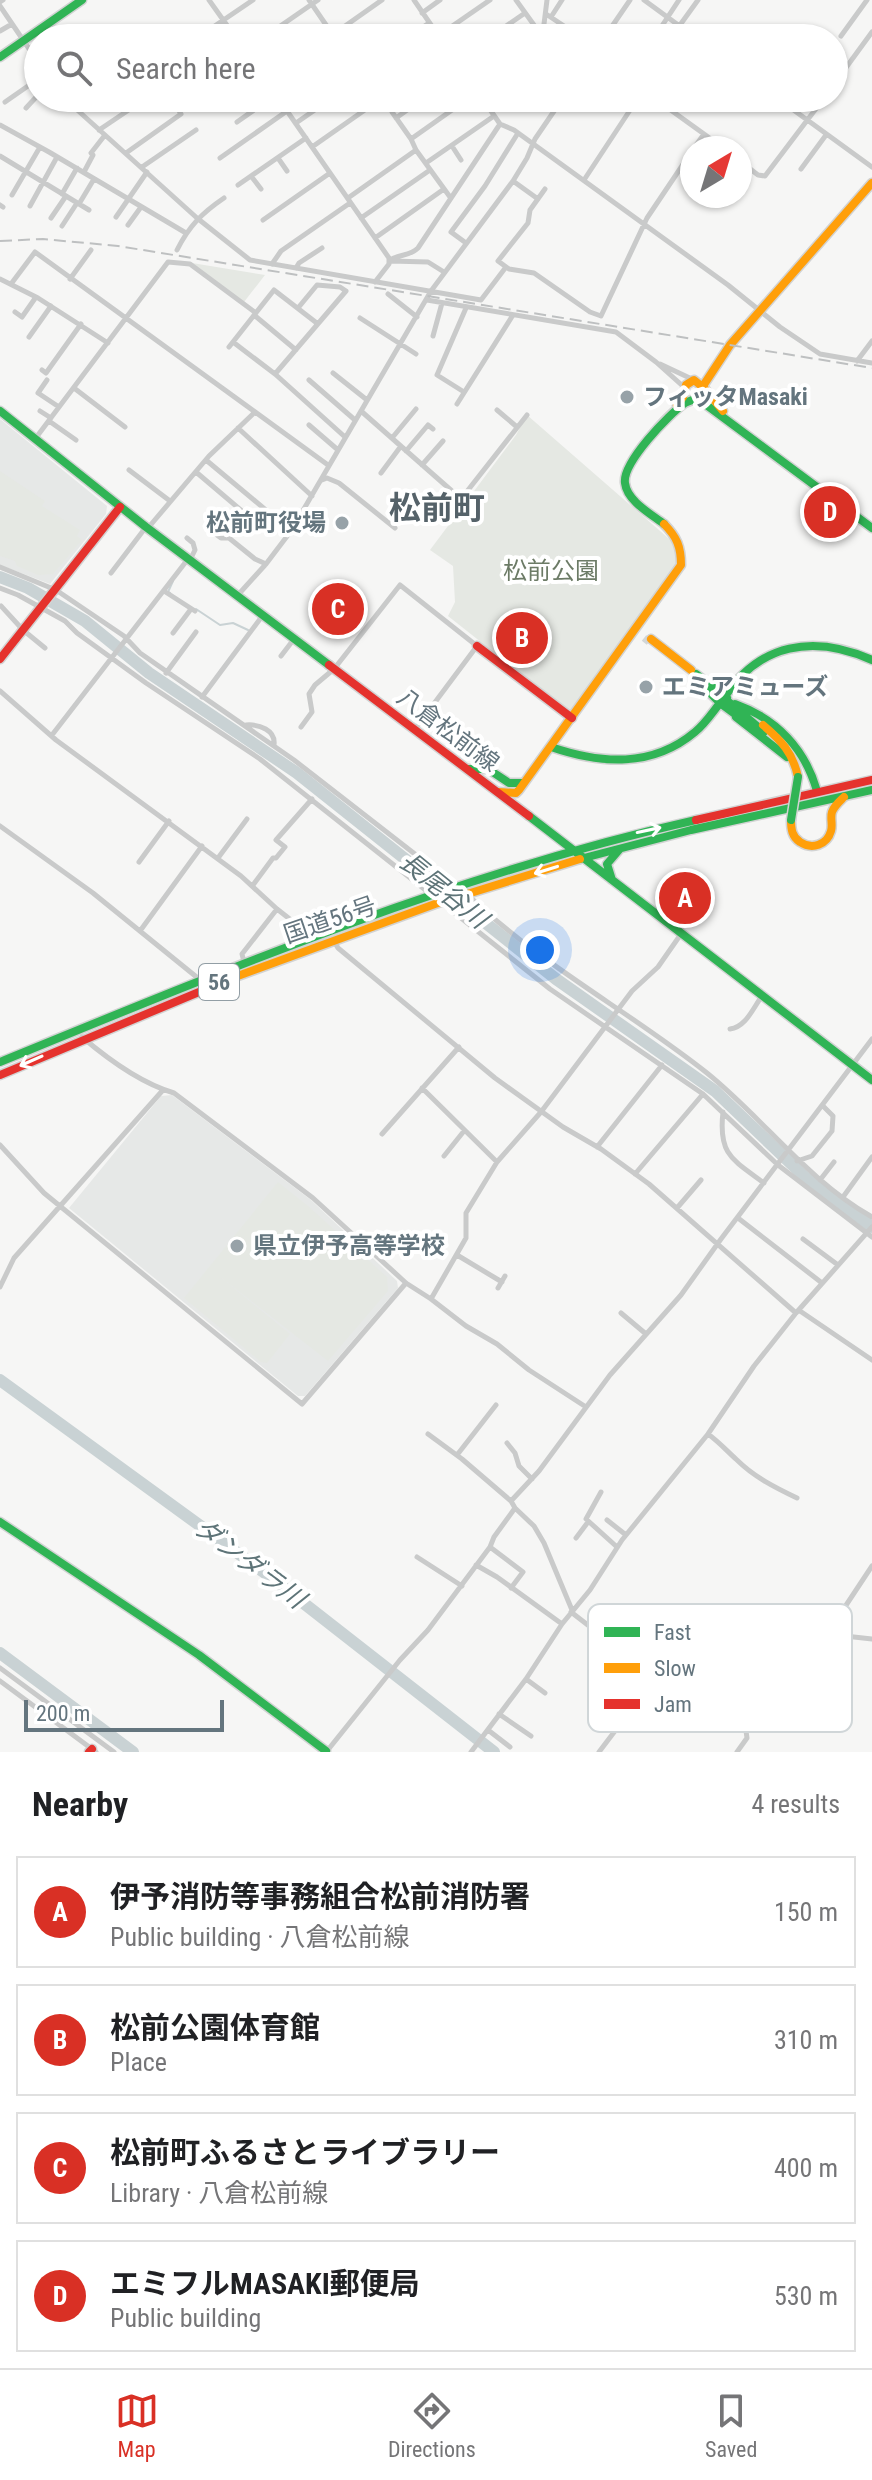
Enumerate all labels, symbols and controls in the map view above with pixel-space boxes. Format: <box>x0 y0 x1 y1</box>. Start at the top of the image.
search box <box>24 24 848 112</box>
icon: search <box>52 46 96 90</box>
text: Search here <box>116 51 256 86</box>
north arrow <box>680 136 752 208</box>
place label: フィッタMasaki <box>643 383 808 411</box>
marker: フィッタMasaki <box>618 388 636 406</box>
pin: D <box>804 482 856 542</box>
district label: 松前町 <box>389 489 485 527</box>
place label: 松前町役場 <box>206 509 326 537</box>
marker: 松前町役場 <box>333 514 351 532</box>
park label: 松前公園 <box>503 557 599 585</box>
pin: C <box>312 579 364 639</box>
pin: B <box>496 608 548 668</box>
place label: エミアミューズ <box>662 673 828 701</box>
marker: エミアミューズ <box>637 678 655 696</box>
street label: 八倉松前線 <box>392 683 504 777</box>
one-way arrow <box>636 822 662 837</box>
water label: 長尾谷川 <box>394 846 496 936</box>
one-way arrow <box>533 863 559 878</box>
pin: A <box>659 868 711 928</box>
street label: 国道56号 <box>280 891 380 949</box>
your location <box>520 930 560 970</box>
road number: 56 <box>199 964 239 1000</box>
one-way arrow <box>20 1055 44 1070</box>
place label: 県立伊予高等学校 <box>253 1232 445 1260</box>
marker: 県立伊予高等学校 <box>228 1237 246 1255</box>
water label: ダンダラ川 <box>189 1512 313 1616</box>
legend <box>588 1604 852 1732</box>
text: Fast <box>654 1620 691 1645</box>
text: Slow <box>654 1656 696 1681</box>
text: Jam <box>654 1692 692 1717</box>
scale bar <box>24 1696 224 1732</box>
text: 200 m <box>36 1701 90 1726</box>
text: Nearby <box>32 1784 128 1824</box>
text: 4 results <box>751 1789 840 1819</box>
text: 伊予消防等事務組合松前消防署 <box>110 1879 530 1914</box>
text: A <box>52 1897 68 1927</box>
text: 150 m <box>774 1897 838 1927</box>
text: Public building · 八倉松前線 <box>110 1922 410 1952</box>
text: 松前公園体育館 <box>110 2010 320 2045</box>
text: B <box>53 2025 67 2055</box>
text: 310 m <box>774 2025 838 2055</box>
text: Place <box>110 2047 167 2077</box>
text: 松前町ふるさとライブラリー <box>110 2135 500 2170</box>
text: C <box>53 2153 67 2183</box>
text: 400 m <box>774 2153 838 2183</box>
text: Library · 八倉松前線 <box>110 2178 328 2208</box>
text: エミフルMASAKI郵便局 <box>110 2266 420 2301</box>
text: D <box>53 2281 67 2311</box>
text: 530 m <box>774 2281 838 2311</box>
text: Public building <box>110 2303 261 2333</box>
tab: Map <box>115 2389 159 2462</box>
tab: Directions <box>388 2389 476 2462</box>
tab: Saved <box>705 2389 757 2462</box>

